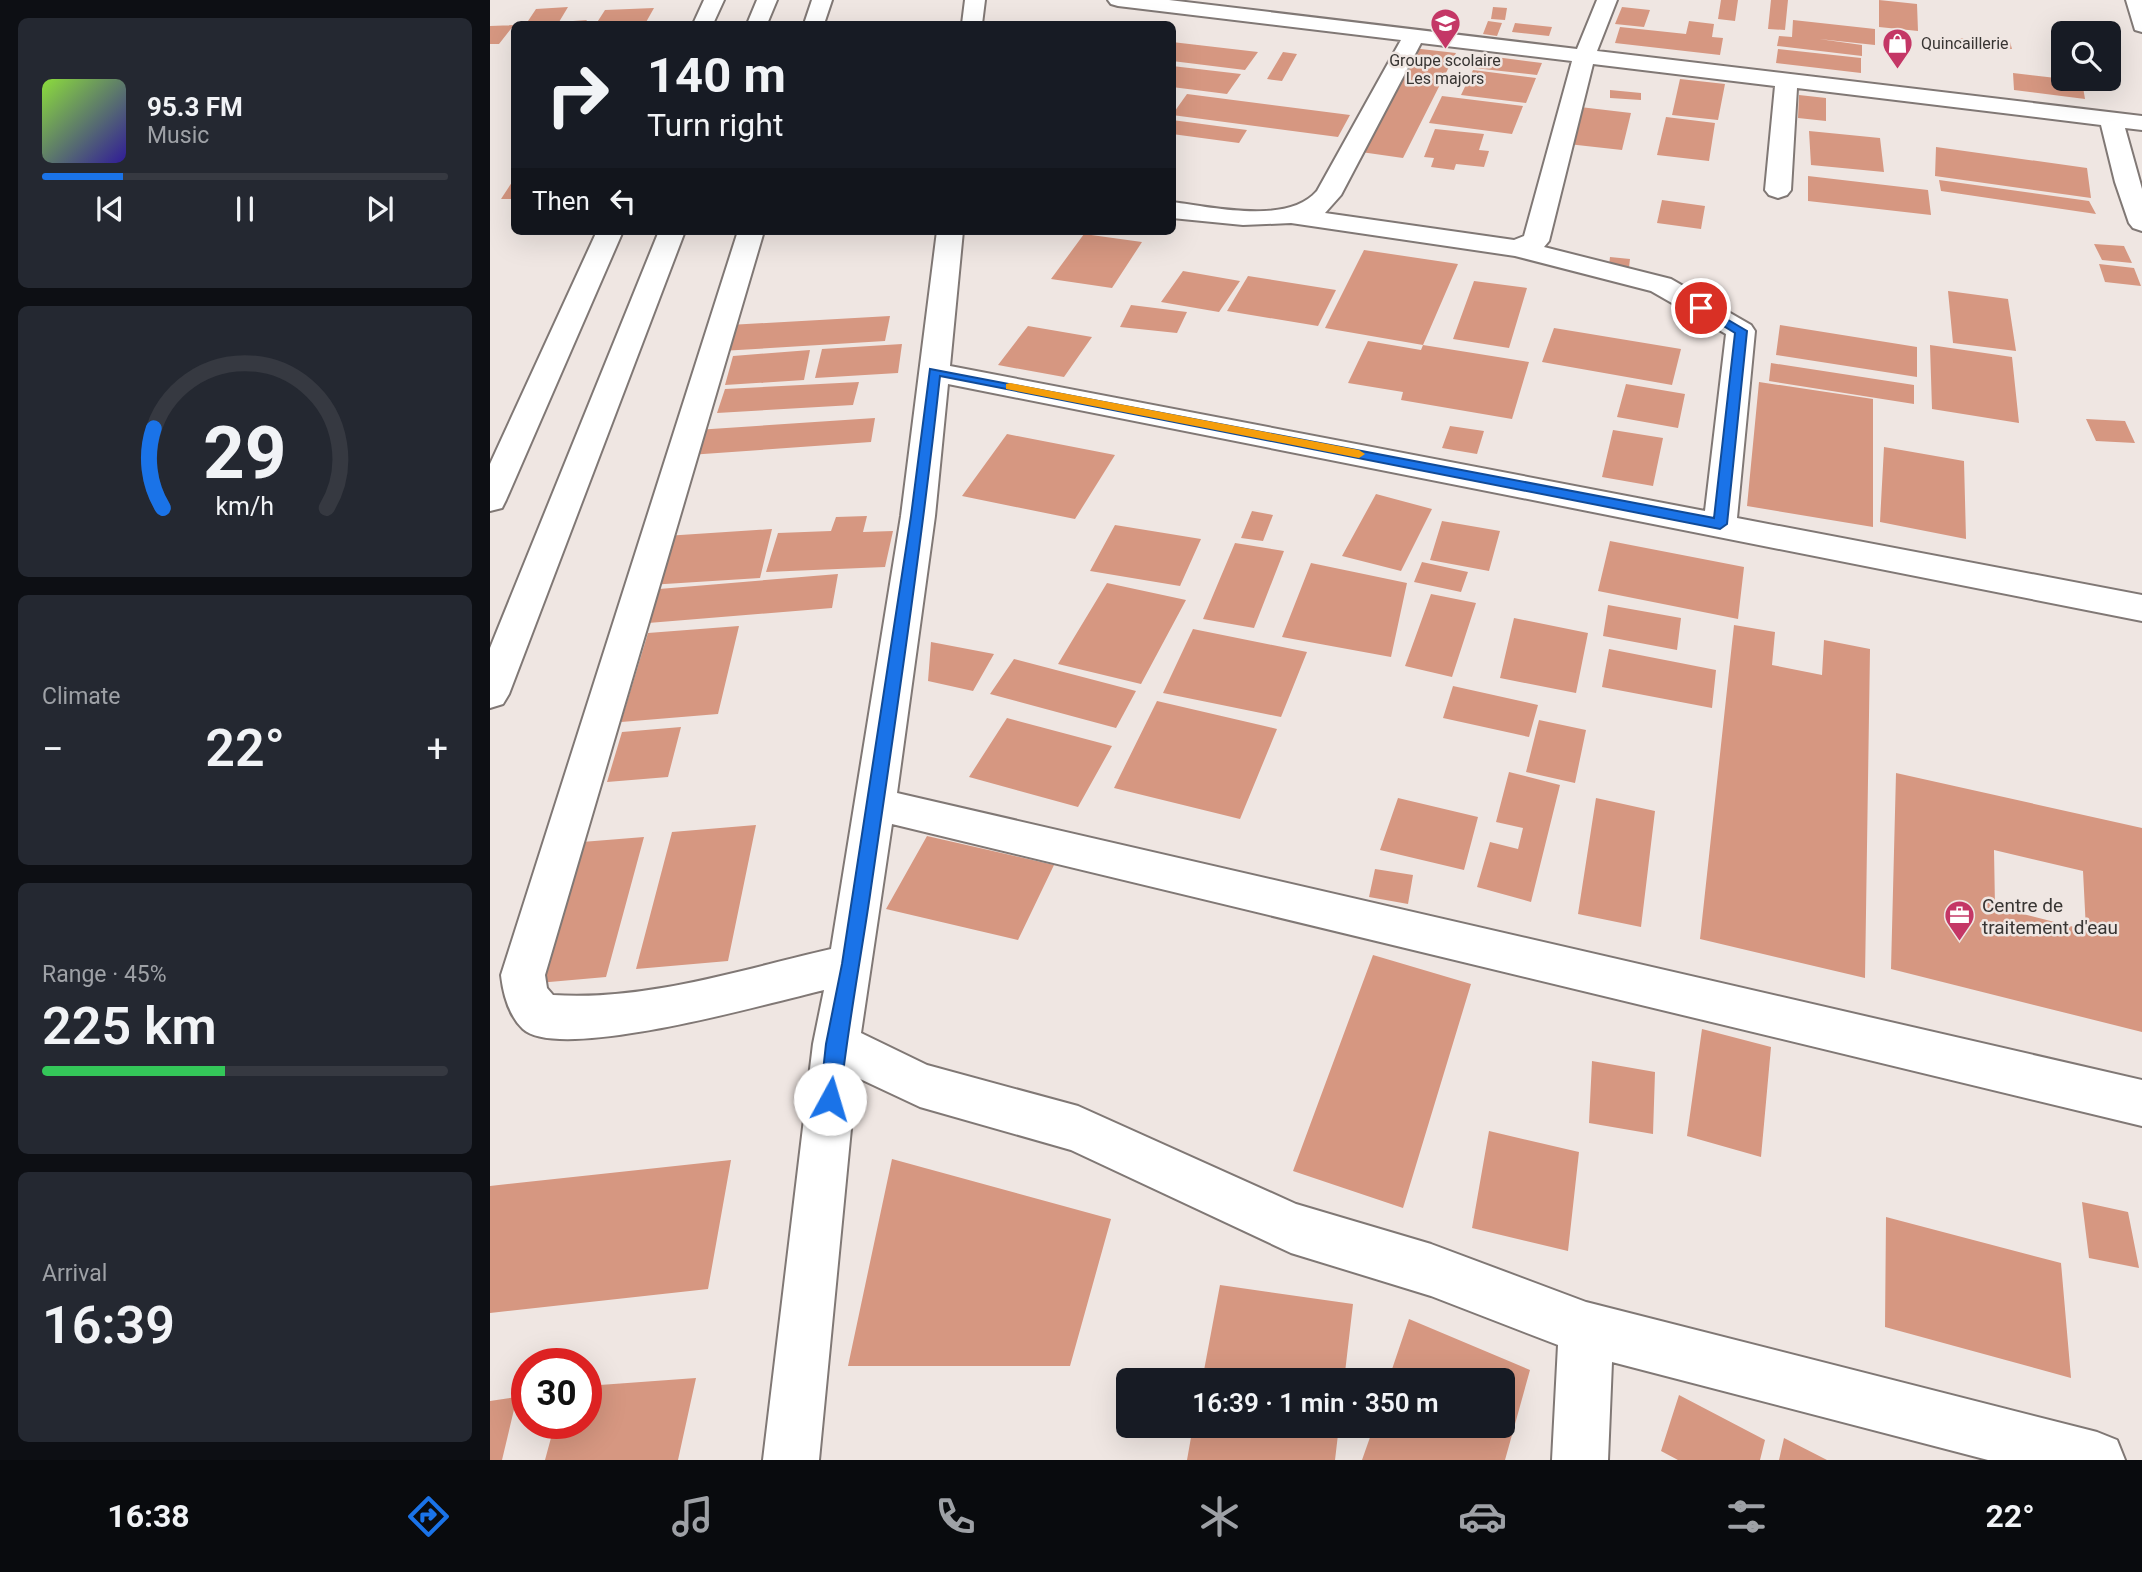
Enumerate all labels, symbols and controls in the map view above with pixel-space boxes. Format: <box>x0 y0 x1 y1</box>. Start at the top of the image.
school or university icon: Groupe scolaire Les majors <box>1428 6 1462 50</box>
map controls <box>2051 21 2121 91</box>
button: search <box>2051 21 2121 91</box>
shop icon: Quincaillerie <box>1881 26 1915 70</box>
place label: Quincaillerie <box>1921 34 2009 53</box>
text: 140 m <box>647 47 786 104</box>
icon: right <box>532 49 623 140</box>
place label: Groupe scolaire Les majors <box>1389 51 1501 88</box>
text: 95.3 FM <box>147 92 243 122</box>
text: Turn right <box>647 106 783 144</box>
text: Music <box>147 122 209 149</box>
icon: left <box>604 182 642 220</box>
text: Then <box>532 186 590 216</box>
icon: previous <box>91 190 129 228</box>
icon: pause <box>226 190 264 228</box>
icon: next <box>361 190 399 228</box>
pin <box>1671 278 1731 338</box>
icon: arrive <box>1682 289 1720 327</box>
text: 29 <box>203 410 287 496</box>
text: km/h <box>216 491 274 520</box>
text: Climate <box>42 683 121 710</box>
text: 22° <box>205 718 285 779</box>
text: − <box>42 727 64 771</box>
text: + <box>426 727 448 771</box>
place label: Centre de traitement d'eau <box>1982 894 2118 939</box>
office icon: Centre de traitement d'eau <box>1942 899 1976 943</box>
text: Range · 45% <box>42 961 167 988</box>
text: 225 km <box>42 996 217 1057</box>
position arrow <box>793 1062 867 1136</box>
text: Arrival <box>42 1260 107 1287</box>
text: 16:39 <box>42 1295 175 1356</box>
speed limit sign: 30 <box>511 1348 602 1439</box>
text: 16:39 · 1 min · 350 m <box>1192 1388 1439 1418</box>
icon: directions <box>404 1492 453 1541</box>
icon: music <box>668 1492 717 1541</box>
icon: phone <box>931 1492 980 1541</box>
icon: climate <box>1195 1492 1244 1541</box>
icon: car <box>1458 1492 1507 1541</box>
icon: filters <box>1722 1492 1771 1541</box>
text: 16:38 <box>107 1497 190 1535</box>
text: 22° <box>1985 1497 2035 1535</box>

